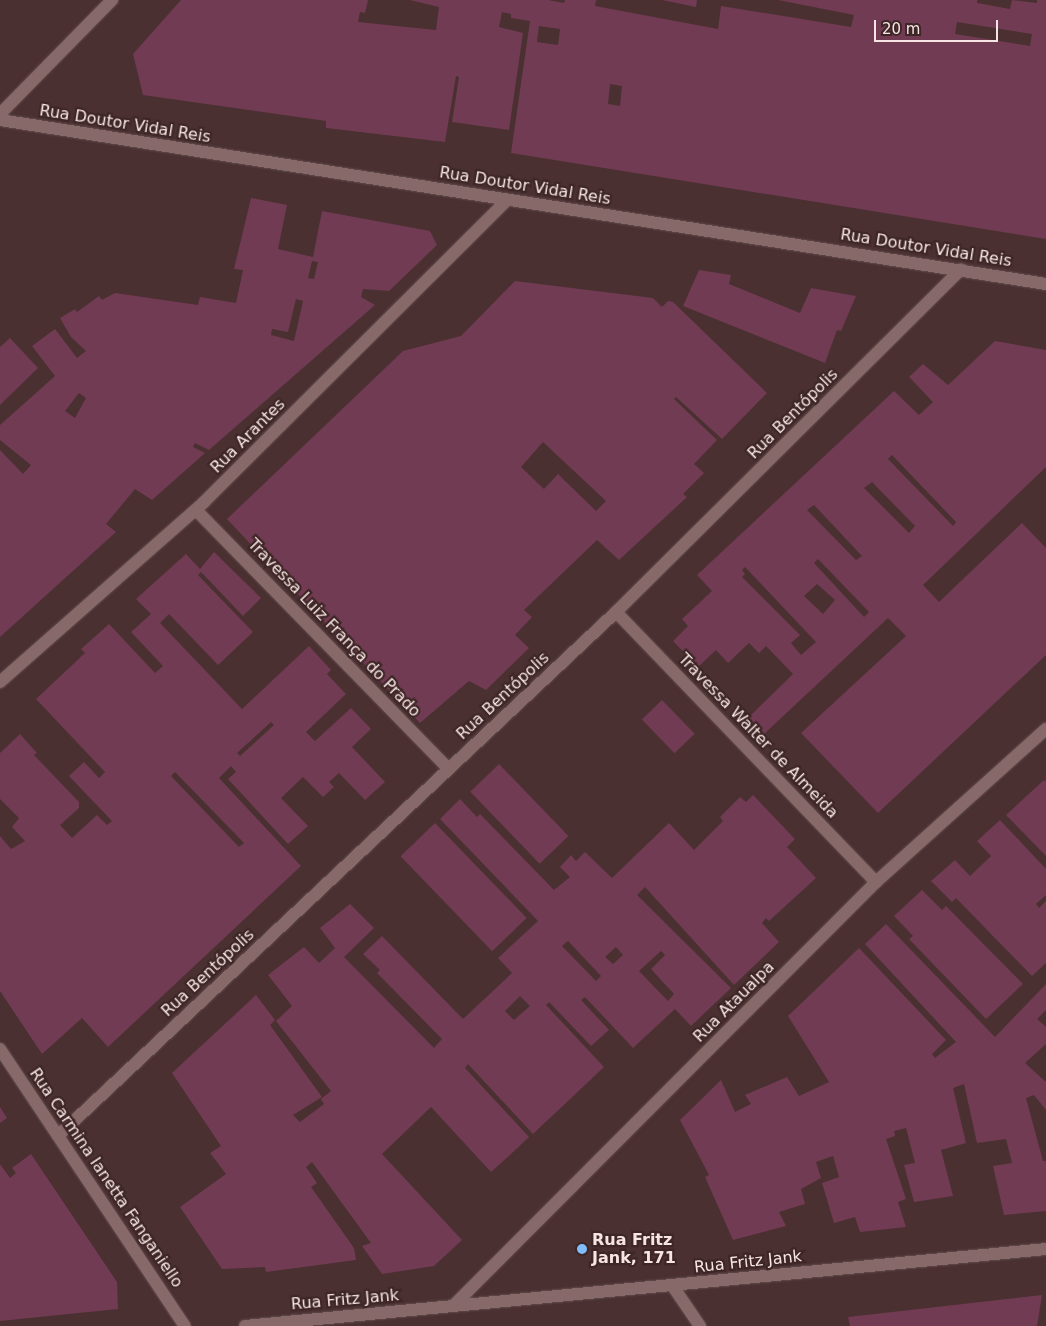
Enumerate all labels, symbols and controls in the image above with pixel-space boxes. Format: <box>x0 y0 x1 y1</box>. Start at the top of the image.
scale bar <box>876 10 1000 42</box>
text: 20 m <box>882 20 920 38</box>
street label: Rua Doutor Vidal Reis <box>38 101 212 147</box>
street label: Rua Doutor Vidal Reis <box>438 163 612 209</box>
street label: Rua Doutor Vidal Reis <box>839 225 1013 271</box>
street label: Rua Bentópolis <box>744 365 842 463</box>
street label: Rua Arantes <box>207 395 289 477</box>
street label: Travessa Luiz França do Prado <box>244 535 424 721</box>
street label: Rua Bentópolis <box>453 648 553 744</box>
street label: Travessa Walter de Almeida <box>674 650 842 822</box>
street label: Rua Bentópolis <box>158 925 258 1021</box>
street label: Rua Ataualpa <box>690 958 778 1046</box>
street label: Rua Carmina Ianetta Fanganiello <box>25 1065 187 1291</box>
place label: Rua Fritz Jank, 171 <box>592 1230 676 1268</box>
marker: Rua Fritz Jank, 171 <box>576 1243 588 1255</box>
street label: Rua Fritz Jank <box>693 1247 803 1277</box>
street label: Rua Fritz Jank <box>290 1286 400 1314</box>

